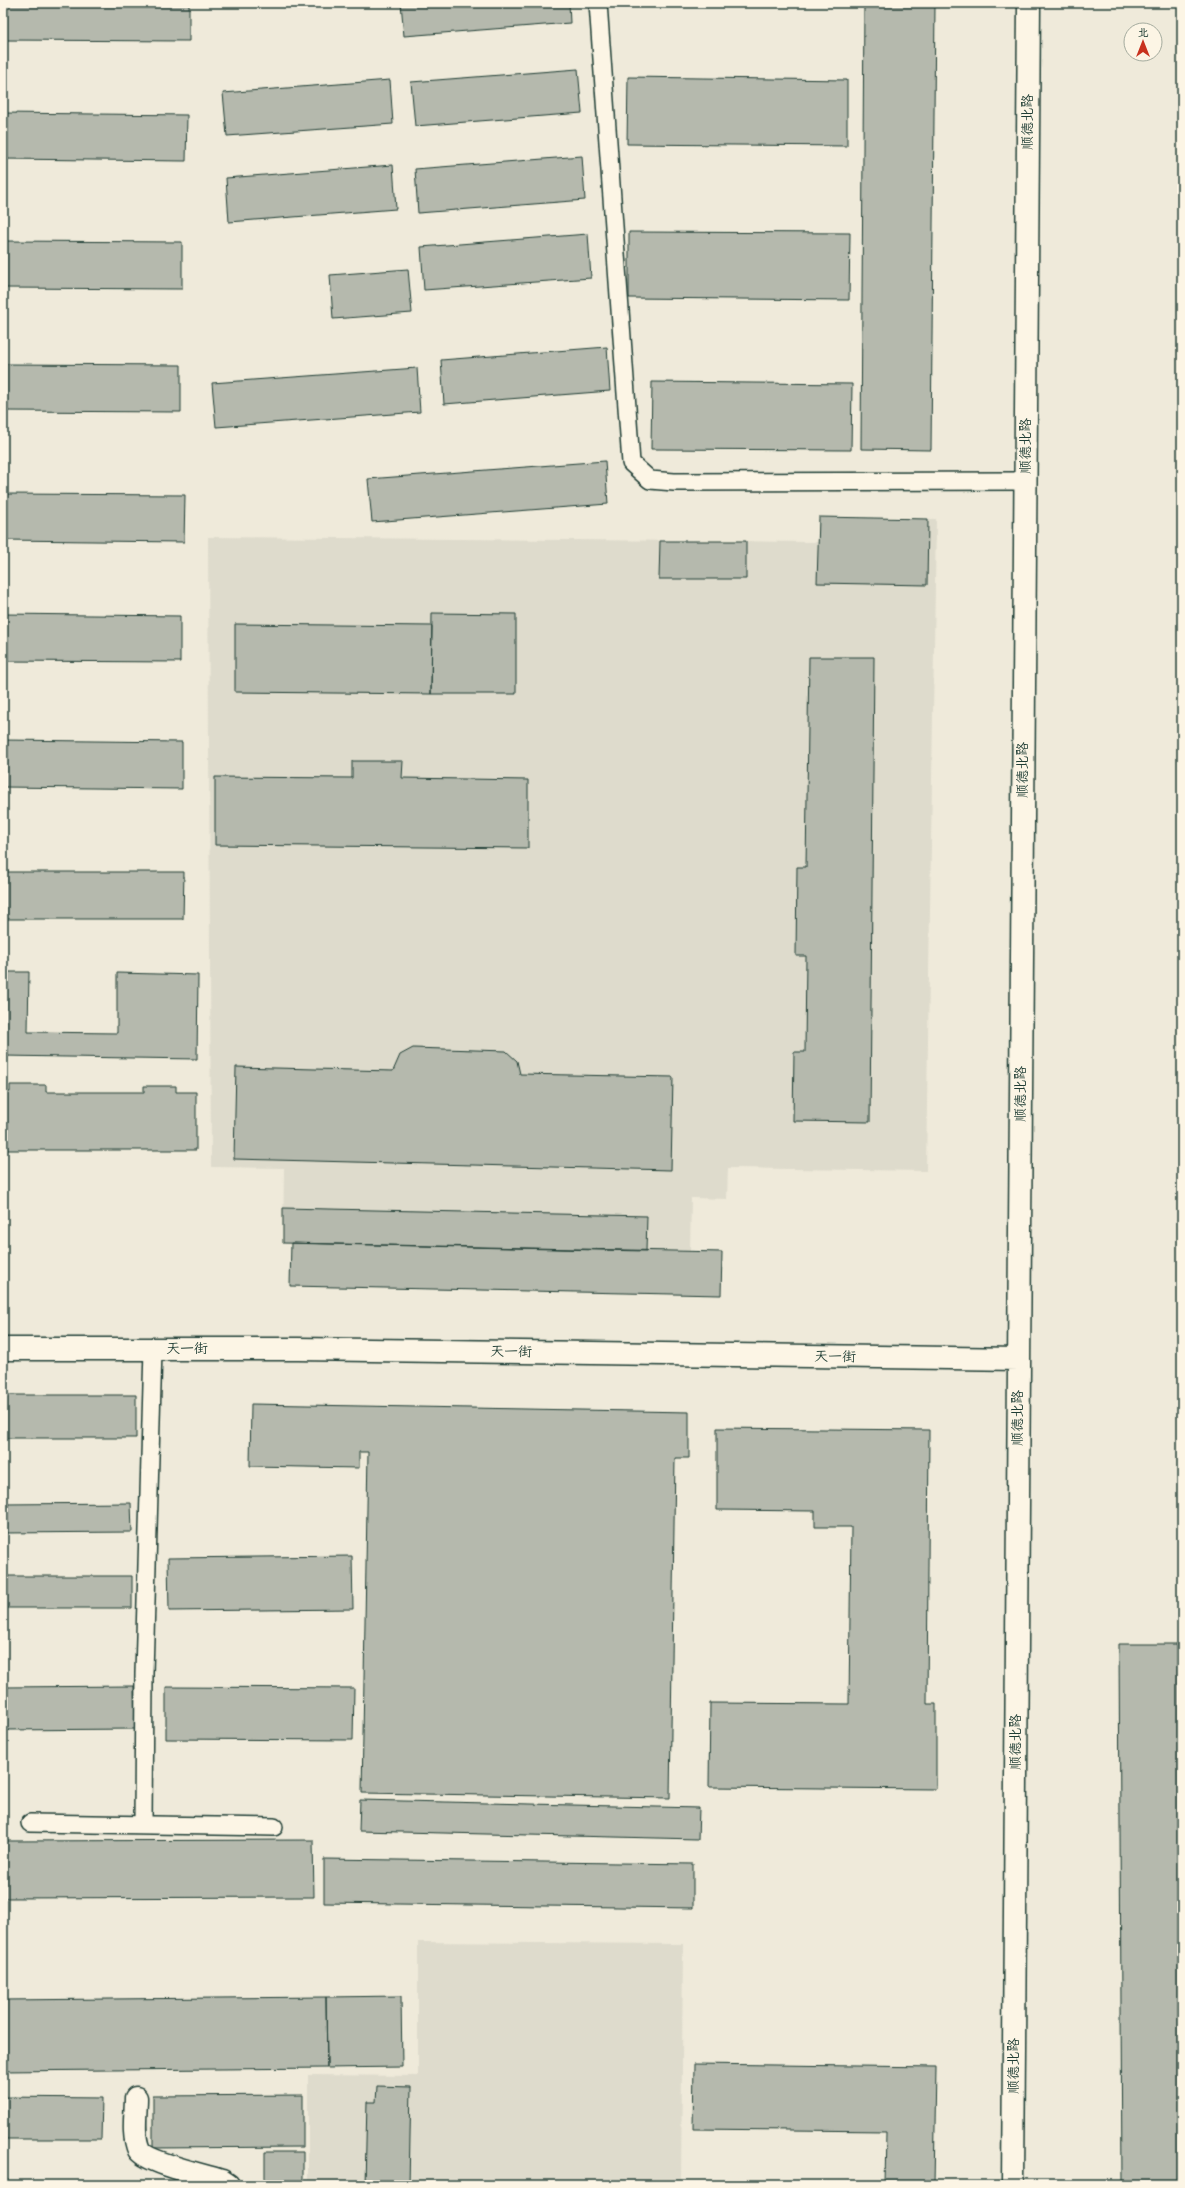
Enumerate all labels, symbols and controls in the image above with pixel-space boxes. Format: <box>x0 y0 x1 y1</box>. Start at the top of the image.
north arrow <box>1123 22 1163 62</box>
text: 北 <box>1138 26 1149 40</box>
street label: 顺德北路 <box>1019 94 1037 150</box>
street label: 顺德北路 <box>1017 418 1035 474</box>
street label: 顺德北路 <box>1014 742 1032 798</box>
street label: 顺德北路 <box>1012 1066 1030 1122</box>
street label: 天一街 <box>166 1340 208 1358</box>
street label: 天一街 <box>490 1343 532 1361</box>
street label: 天一街 <box>814 1348 856 1366</box>
street label: 顺德北路 <box>1009 1390 1027 1446</box>
street label: 顺德北路 <box>1007 1714 1025 1770</box>
street label: 顺德北路 <box>1005 2038 1023 2094</box>

